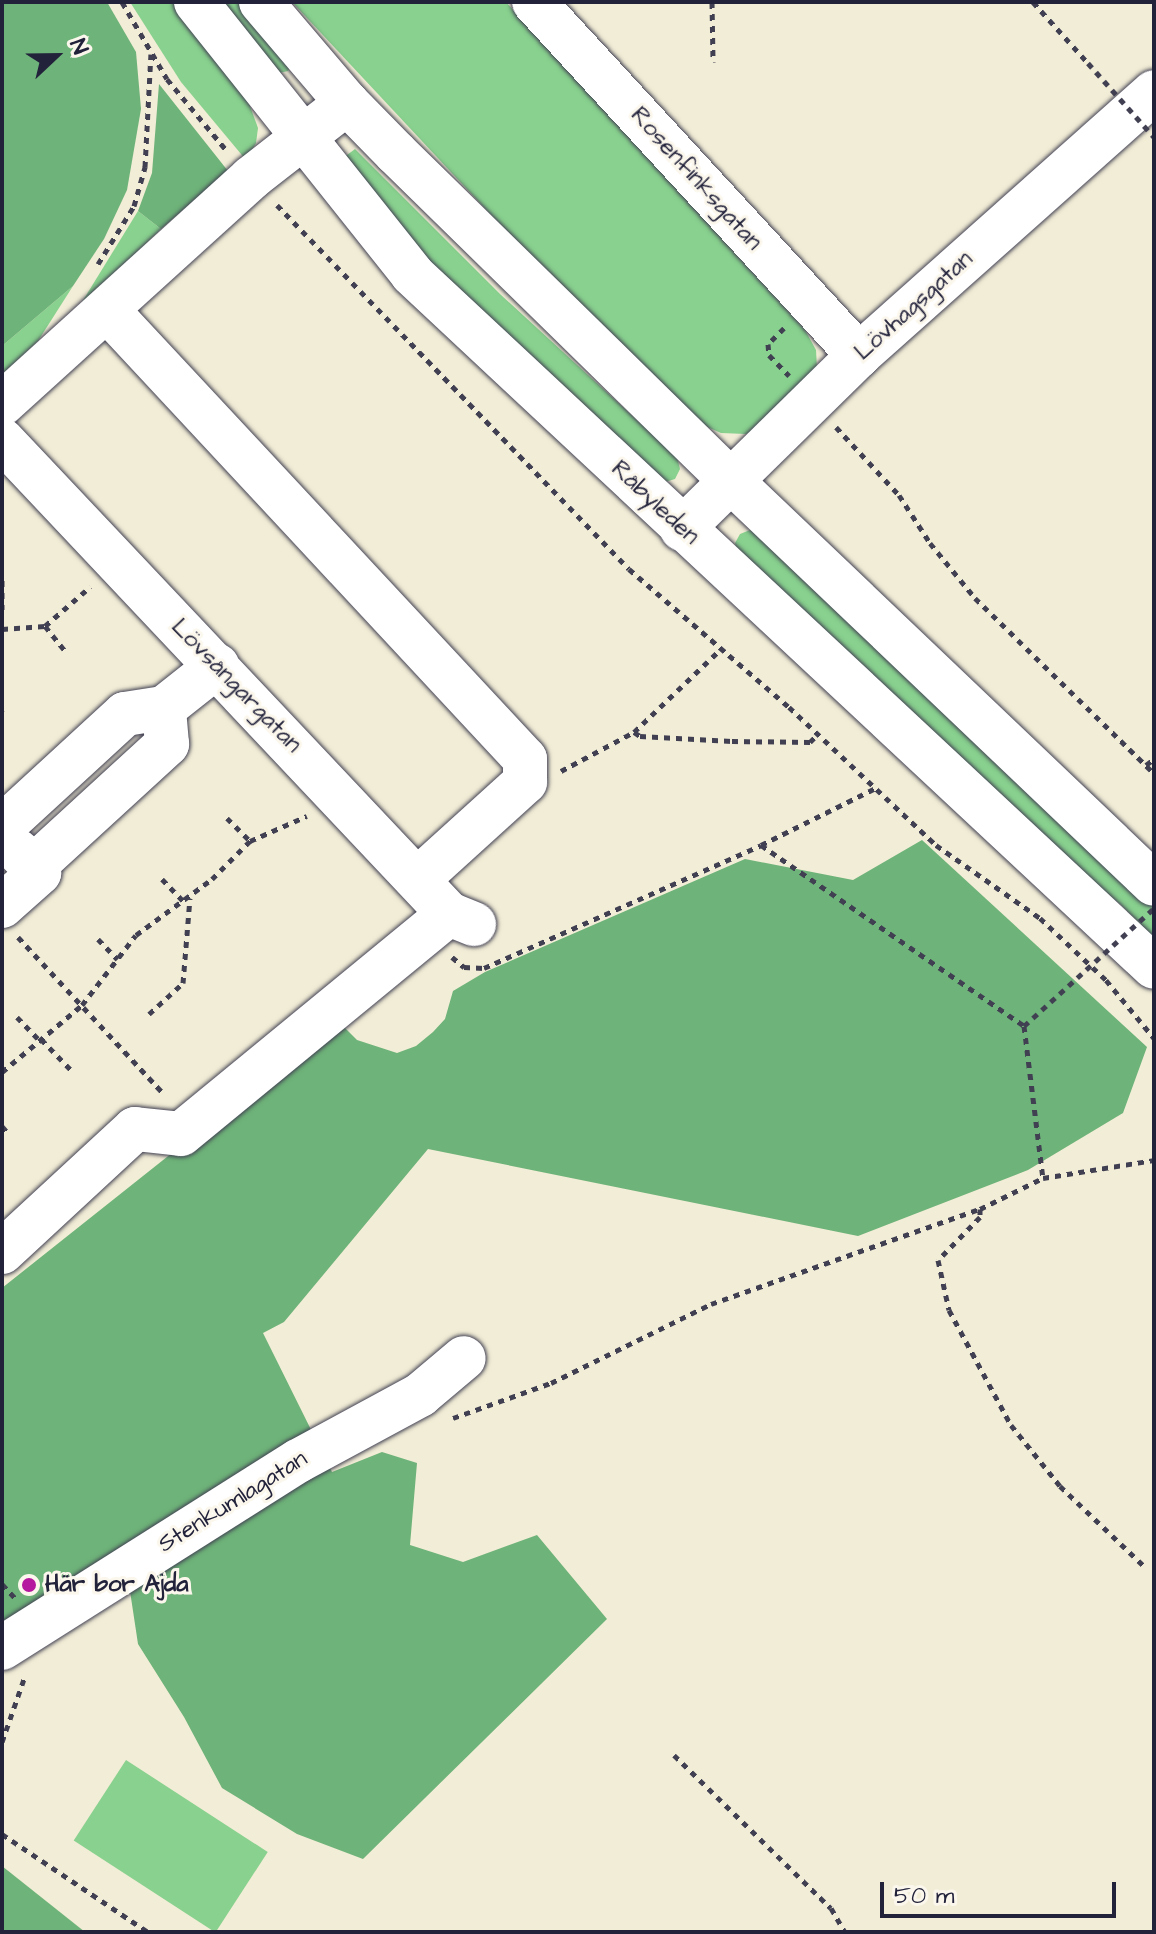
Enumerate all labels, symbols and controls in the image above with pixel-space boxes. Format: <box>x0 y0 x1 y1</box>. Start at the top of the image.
north arrow <box>16 16 96 96</box>
text: N <box>62 35 96 59</box>
street label: Rosenfinksgatan <box>624 101 768 257</box>
street label: Lövhagsgatan <box>849 245 979 367</box>
street label: Råbyleden <box>605 455 705 551</box>
street label: Lövsångargatan <box>165 613 307 759</box>
street label: Stenkumlagatan <box>153 1445 313 1559</box>
place label: Här bor Ajda <box>45 1571 189 1599</box>
marker: Här bor Ajda <box>20 1576 38 1594</box>
scale bar <box>884 1866 1120 1916</box>
text: 50 m <box>894 1879 954 1913</box>

